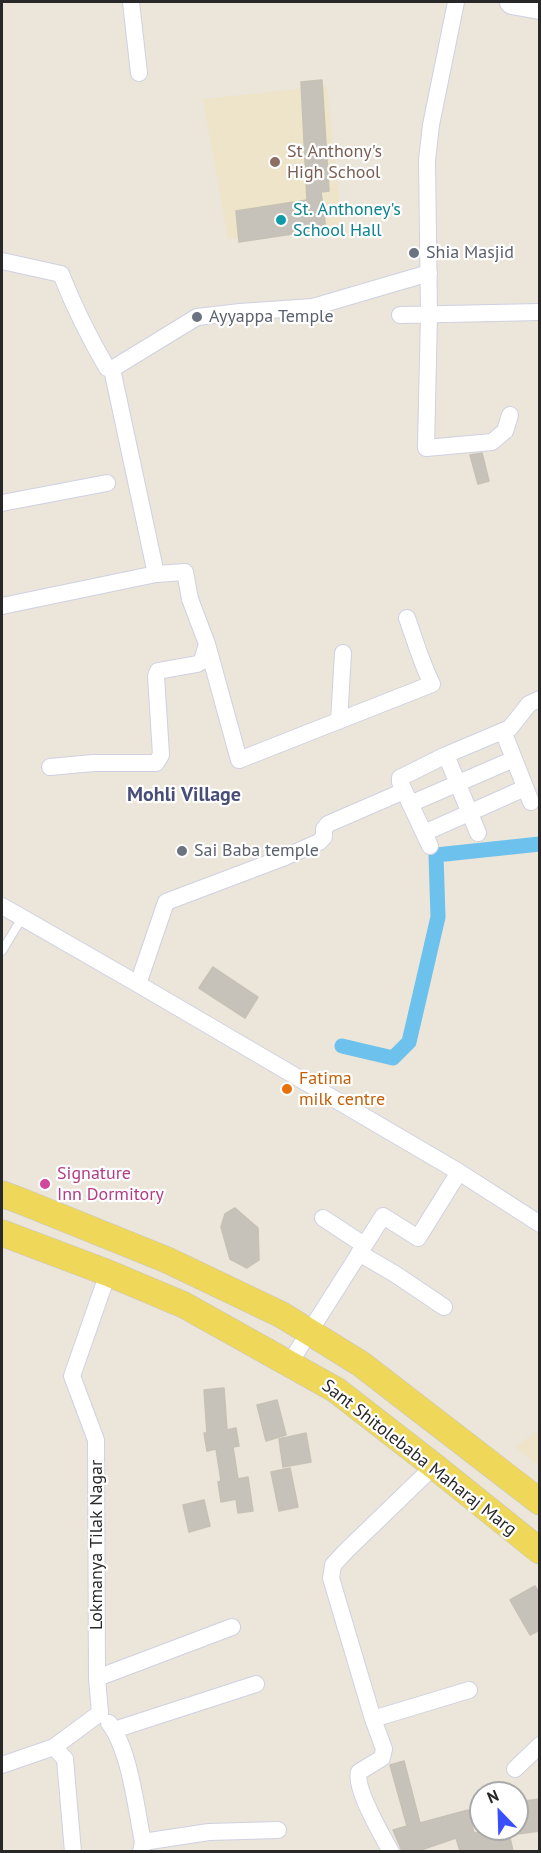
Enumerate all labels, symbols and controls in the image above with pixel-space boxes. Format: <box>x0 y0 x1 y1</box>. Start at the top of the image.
place label: St Anthony's High School <box>287 141 382 184</box>
marker: St Anthony's High School <box>268 155 282 169</box>
place label: St. Anthoney's School Hall <box>293 199 401 242</box>
marker: St. Anthoney's School Hall <box>274 213 288 227</box>
place label: Shia Masjid <box>426 242 514 264</box>
marker: Shia Masjid <box>407 246 421 260</box>
place label: Ayyappa Temple <box>209 306 334 328</box>
marker: Ayyappa Temple <box>190 310 204 324</box>
district label: Mohli Village <box>127 783 241 807</box>
place label: Sai Baba temple <box>194 840 319 862</box>
marker: Sai Baba temple <box>175 844 189 858</box>
place label: Fatima milk centre <box>299 1068 385 1110</box>
marker: Fatima milk centre <box>280 1082 294 1096</box>
place label: Signature Inn Dormitory <box>57 1163 164 1206</box>
marker: Signature Inn Dormitory <box>38 1177 52 1191</box>
street label: Sant Shitolebaba Maharaj Marg <box>317 1375 521 1541</box>
street label: Lokmanya Tilak Nagar <box>86 1460 108 1630</box>
north arrow <box>469 1781 529 1841</box>
text: N <box>484 1785 501 1808</box>

